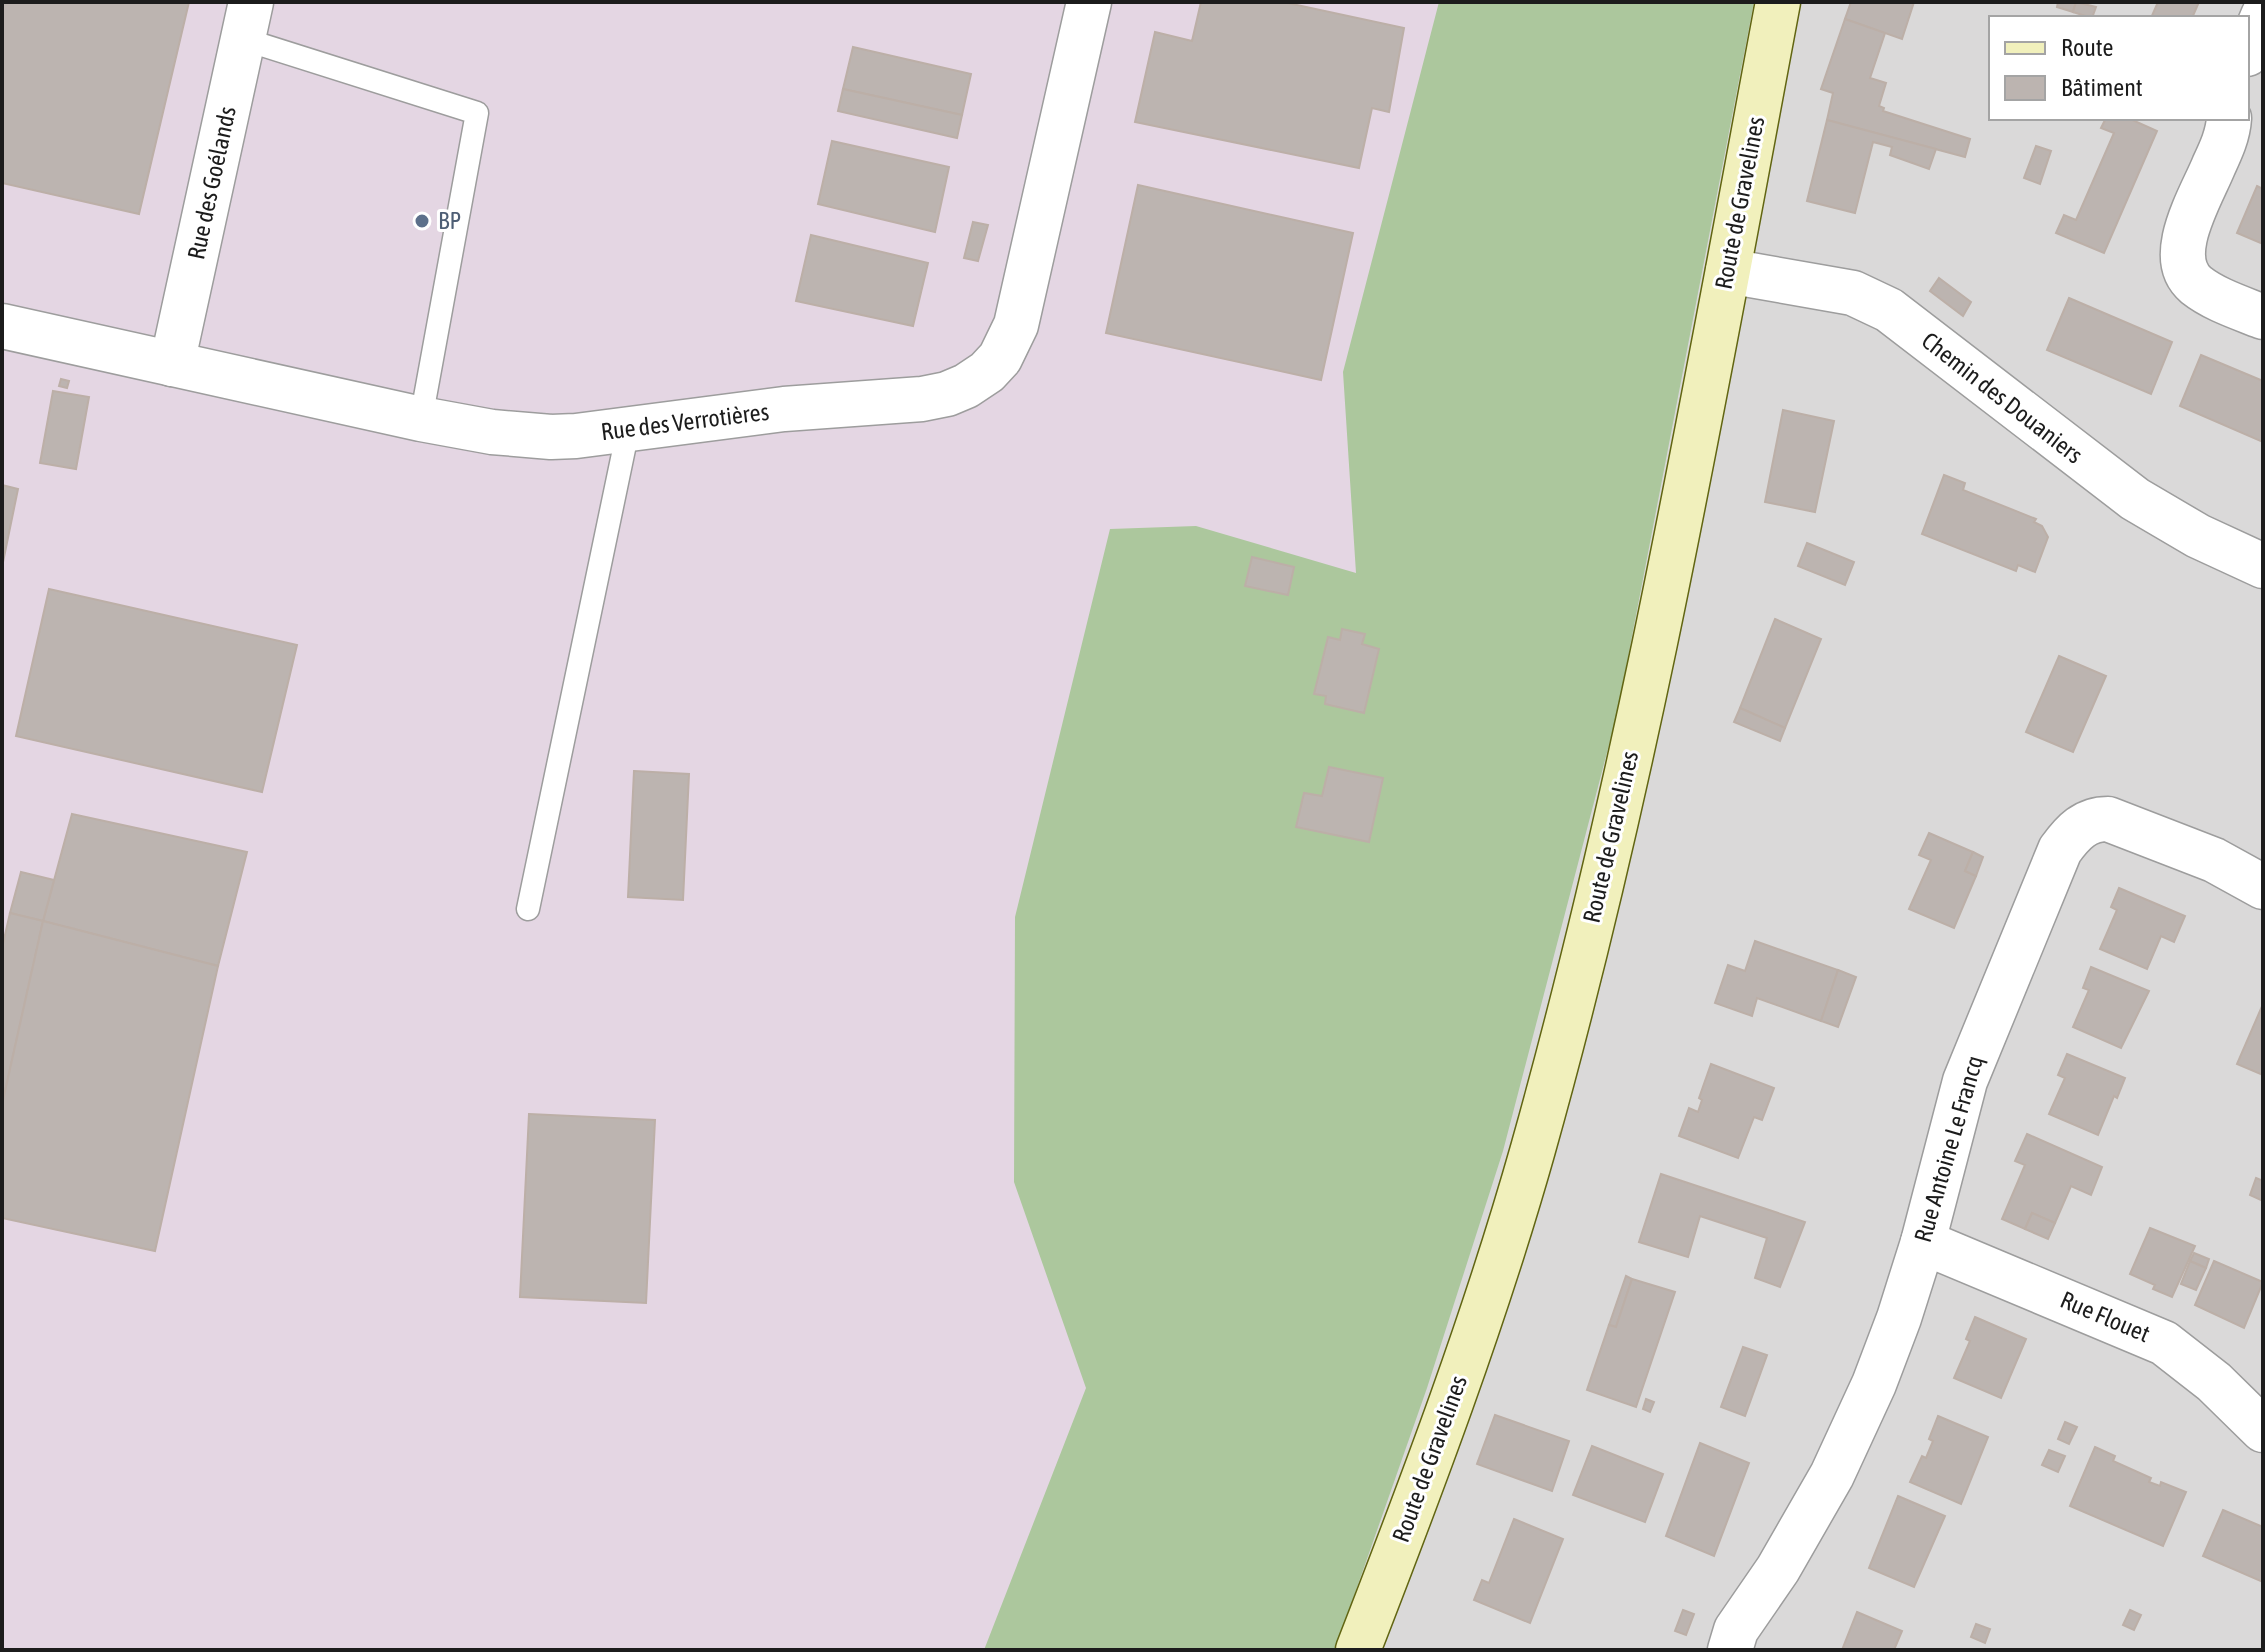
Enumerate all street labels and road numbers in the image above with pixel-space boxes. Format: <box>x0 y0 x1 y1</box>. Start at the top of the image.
street label: Rue des Goélands <box>182 104 241 262</box>
street label: Route de Gravelines <box>1710 114 1769 291</box>
street label: Chemin des Douaniers <box>1917 327 2088 469</box>
street label: Rue des Verrotières <box>599 398 770 445</box>
street label: Route de Gravelines <box>1578 748 1643 925</box>
street label: Rue Antoine Le Francq <box>1909 1052 1988 1245</box>
street label: Rue Flouet <box>2057 1286 2154 1347</box>
street label: Route de Gravelines <box>1387 1372 1472 1546</box>

